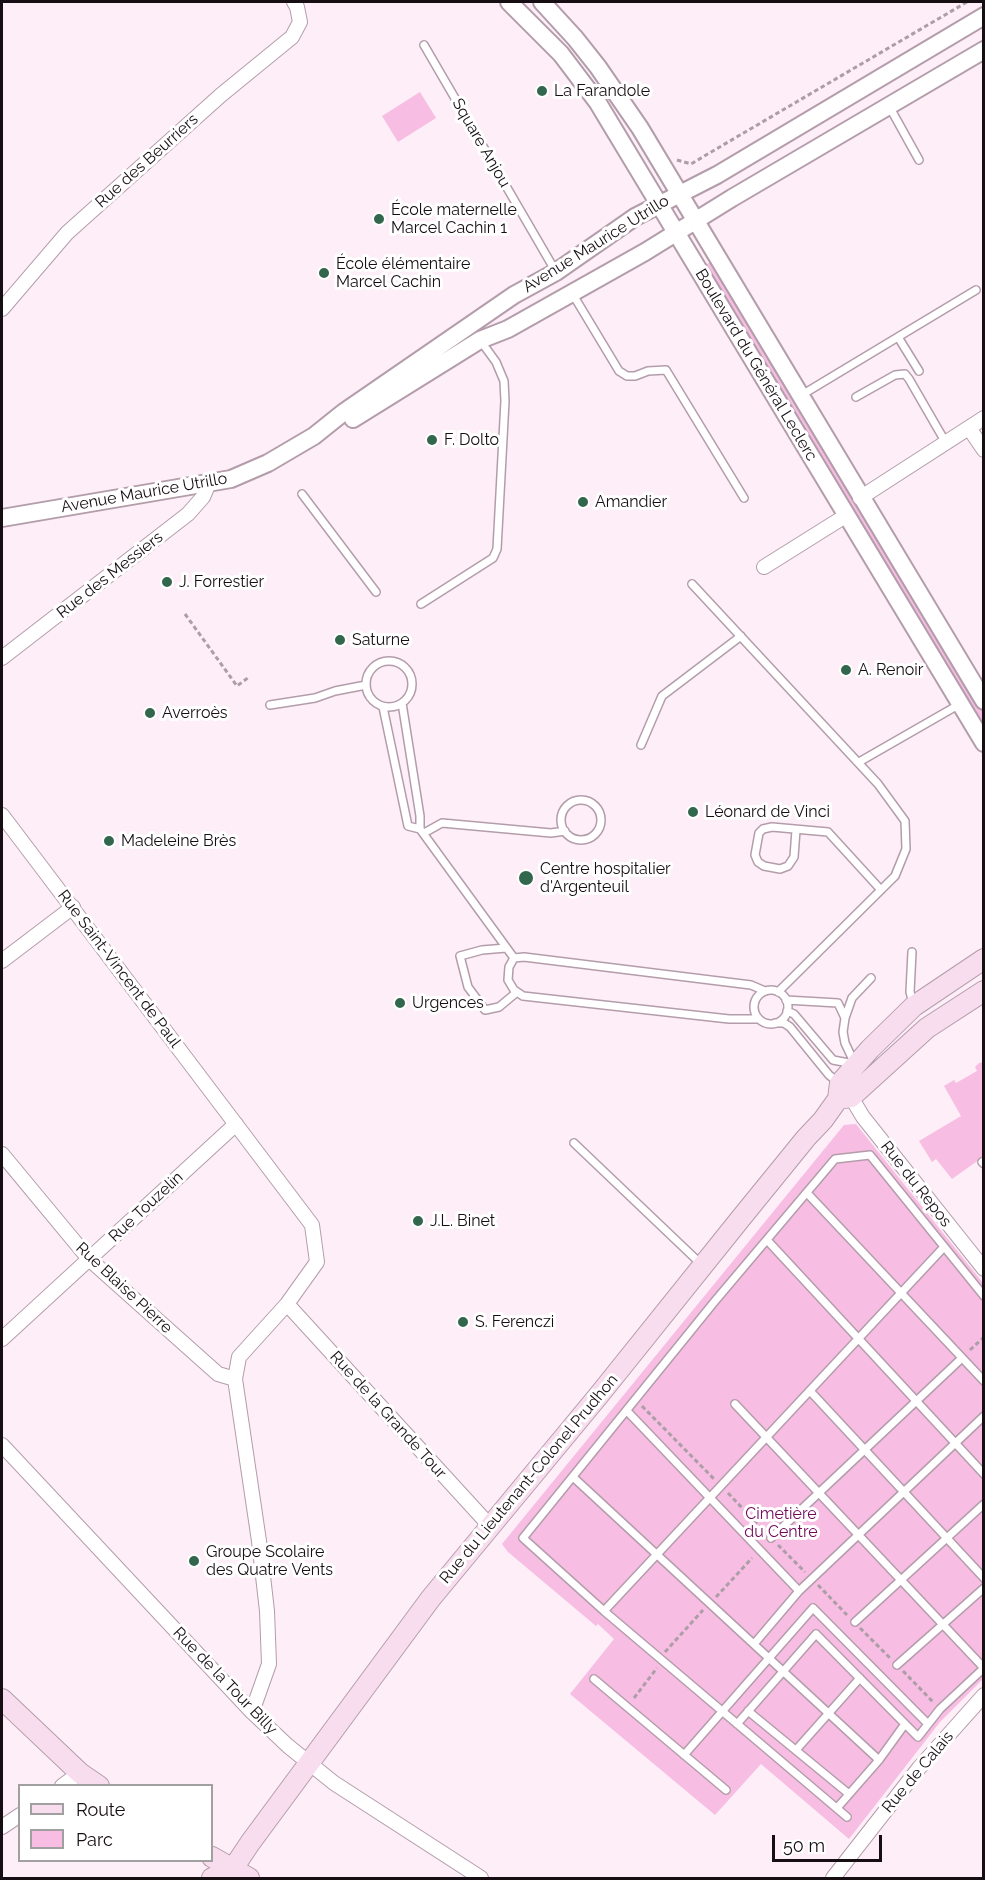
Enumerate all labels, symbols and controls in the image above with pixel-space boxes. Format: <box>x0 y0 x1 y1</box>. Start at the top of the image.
place label: La Farandole <box>554 81 650 101</box>
marker: La Farandole <box>535 84 549 98</box>
street label: Square Anjou <box>448 95 514 191</box>
street label: Rue des Beurriers <box>92 110 202 212</box>
street label: Avenue Maurice Utrillo <box>520 191 672 297</box>
place label: École maternelle Marcel Cachin 1 <box>391 200 517 238</box>
marker: École maternelle Marcel Cachin 1 <box>372 212 386 226</box>
place label: École élémentaire Marcel Cachin <box>336 254 470 292</box>
street label: Boulevard du Général Leclerc <box>691 265 821 465</box>
marker: École élémentaire Marcel Cachin <box>317 266 331 280</box>
place label: F. Dolto <box>444 430 499 450</box>
marker: F. Dolto <box>425 433 439 447</box>
street label: Avenue Maurice Utrillo <box>59 469 229 517</box>
place label: Amandier <box>595 492 667 512</box>
marker: Amandier <box>576 495 590 509</box>
street label: Rue des Messiers <box>53 528 167 622</box>
place label: J. Forrestier <box>179 572 264 592</box>
marker: J. Forrestier <box>160 575 174 589</box>
place label: Saturne <box>352 630 410 650</box>
marker: Saturne <box>333 633 347 647</box>
place label: A. Renoir <box>858 660 923 680</box>
marker: A. Renoir <box>839 663 853 677</box>
place label: Averroès <box>162 703 228 723</box>
marker: Averroès <box>143 706 157 720</box>
place label: Léonard de Vinci <box>705 802 830 822</box>
marker: Léonard de Vinci <box>686 805 700 819</box>
place label: Madeleine Brès <box>121 831 236 851</box>
marker: Madeleine Brès <box>102 834 116 848</box>
place label: Centre hospitalier d'Argenteuil <box>540 859 671 897</box>
marker: Centre hospitalier d'Argenteuil <box>517 869 535 887</box>
street label: Rue Saint-Vincent de Paul <box>53 886 185 1052</box>
place label: Urgences <box>412 993 484 1013</box>
marker: Urgences <box>393 996 407 1010</box>
street label: Rue du Repos <box>877 1137 955 1231</box>
street label: Rue Touzelin <box>105 1168 187 1246</box>
place label: J.L. Binet <box>430 1211 495 1231</box>
marker: J.L. Binet <box>411 1214 425 1228</box>
street label: Rue Blaise Pierre <box>72 1238 176 1338</box>
place label: S. Ferenczi <box>475 1312 554 1332</box>
marker: S. Ferenczi <box>456 1315 470 1329</box>
street label: Rue de la Grande Tour <box>326 1347 450 1483</box>
street label: Rue du Lieutenant-Colonel Prudhon <box>436 1370 622 1588</box>
park label: Cimetière du Centre <box>744 1504 818 1542</box>
place label: Groupe Scolaire des Quatre Vents <box>206 1542 333 1580</box>
marker: Groupe Scolaire des Quatre Vents <box>187 1554 201 1568</box>
street label: Rue de la Tour Billy <box>169 1623 281 1739</box>
street label: Rue de Calais <box>878 1727 958 1817</box>
legend <box>18 1784 213 1862</box>
text: Route <box>76 1799 125 1820</box>
scale bar <box>775 1823 884 1861</box>
text: Parc <box>76 1829 113 1850</box>
text: 50 m <box>783 1835 825 1856</box>

